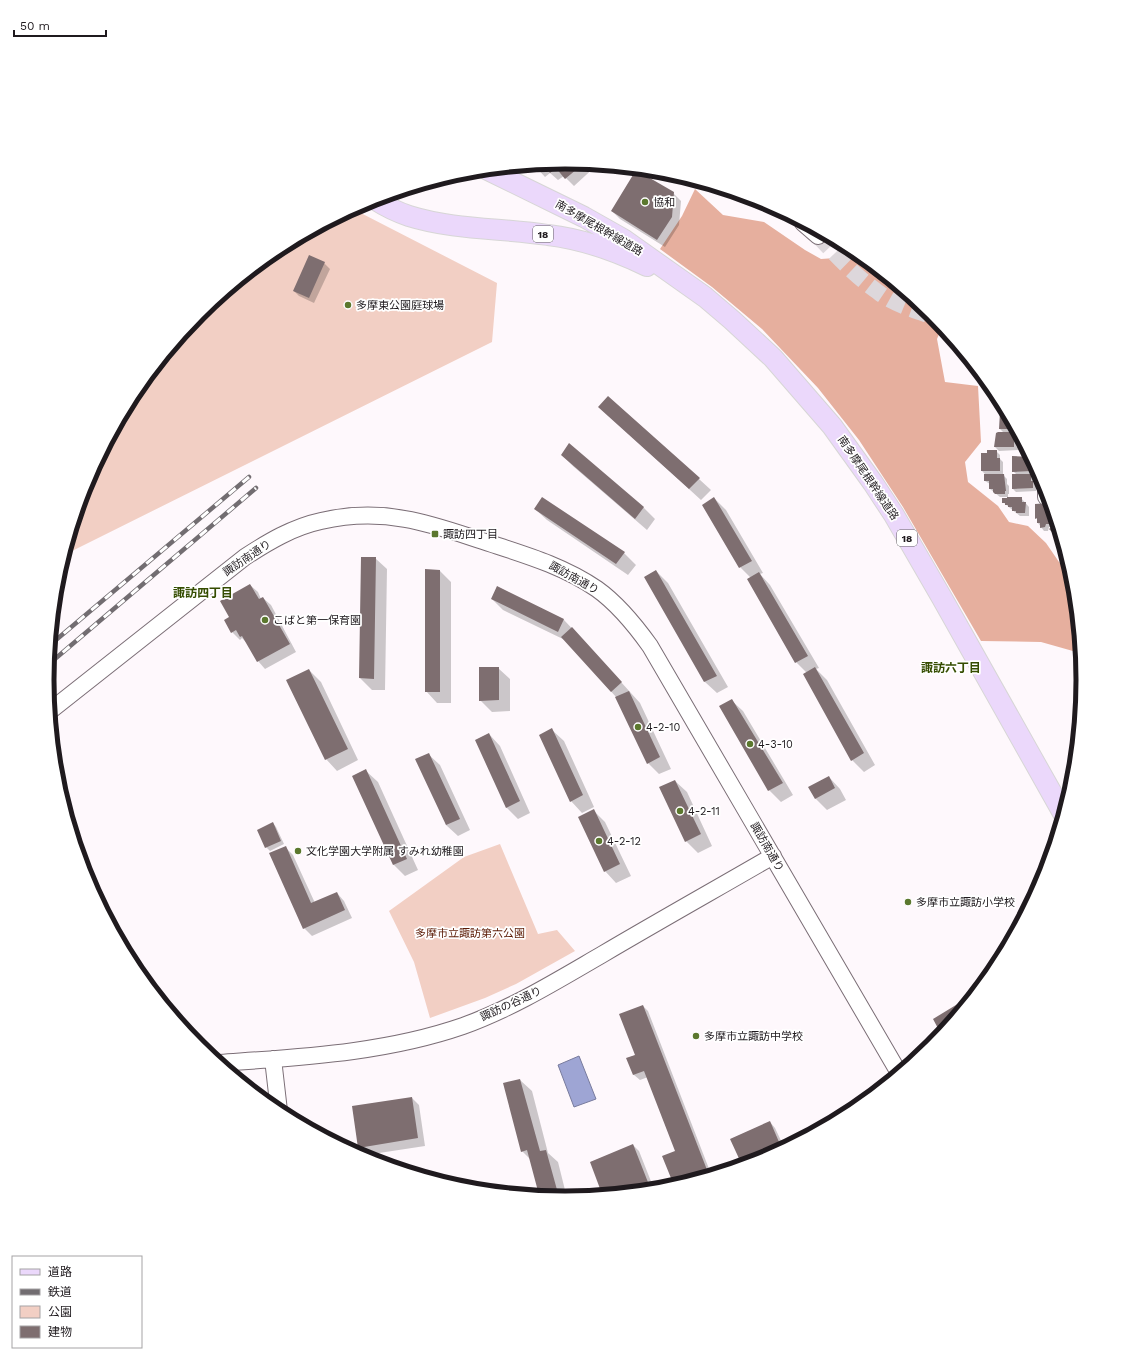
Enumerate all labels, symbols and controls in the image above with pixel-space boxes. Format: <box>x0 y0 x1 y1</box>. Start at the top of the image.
scale bar <box>14 12 106 38</box>
text: 50 m <box>20 19 50 33</box>
place label: 協和 <box>653 196 675 209</box>
marker: 協和 <box>640 197 650 207</box>
street label: 南多摩尾根幹線道路 <box>553 198 645 258</box>
road number: 18 <box>533 226 553 242</box>
place label: 多摩東公園庭球場 <box>356 299 444 312</box>
marker: 多摩東公園庭球場 <box>343 300 353 310</box>
street label: 南多摩尾根幹線道路 <box>835 433 901 523</box>
place label: 諏訪四丁目 <box>443 528 498 541</box>
marker: 諏訪四丁目 <box>430 529 440 539</box>
road number: 18 <box>897 530 917 546</box>
street label: 諏訪南通り <box>221 537 273 579</box>
street label: 諏訪南通り <box>547 559 601 597</box>
district label: 諏訪四丁目 <box>173 586 233 600</box>
place label: こばと第一保育園 <box>273 614 361 627</box>
marker: こばと第一保育園 <box>260 615 270 625</box>
district label: 諏訪六丁目 <box>921 661 981 675</box>
place label: 4-2-10 <box>646 721 681 734</box>
marker: 4-2-10 <box>633 722 643 732</box>
place label: 4-3-10 <box>758 738 793 751</box>
marker: 4-3-10 <box>745 739 755 749</box>
place label: 4-2-11 <box>688 805 720 818</box>
marker: 4-2-11 <box>675 806 685 816</box>
street label: 諏訪南通り <box>748 820 786 874</box>
place label: 4-2-12 <box>607 835 641 848</box>
marker: 4-2-12 <box>594 836 604 846</box>
place label: 文化学園大学附属 すみれ幼稚園 <box>306 845 464 858</box>
marker: 文化学園大学附属 すみれ幼稚園 <box>293 846 303 856</box>
place label: 多摩市立諏訪小学校 <box>916 896 1015 909</box>
marker: 多摩市立諏訪小学校 <box>903 897 913 907</box>
park label: 多摩市立諏訪第六公園 <box>415 927 525 940</box>
street label: 諏訪の谷通り <box>478 984 544 1024</box>
place label: 多摩市立諏訪中学校 <box>704 1030 803 1043</box>
marker: 多摩市立諏訪中学校 <box>691 1031 701 1041</box>
legend <box>12 1256 142 1348</box>
text: 道路 <box>48 1265 72 1279</box>
text: 鉄道 <box>48 1285 72 1299</box>
text: 公園 <box>48 1305 72 1319</box>
text: 建物 <box>48 1325 72 1339</box>

